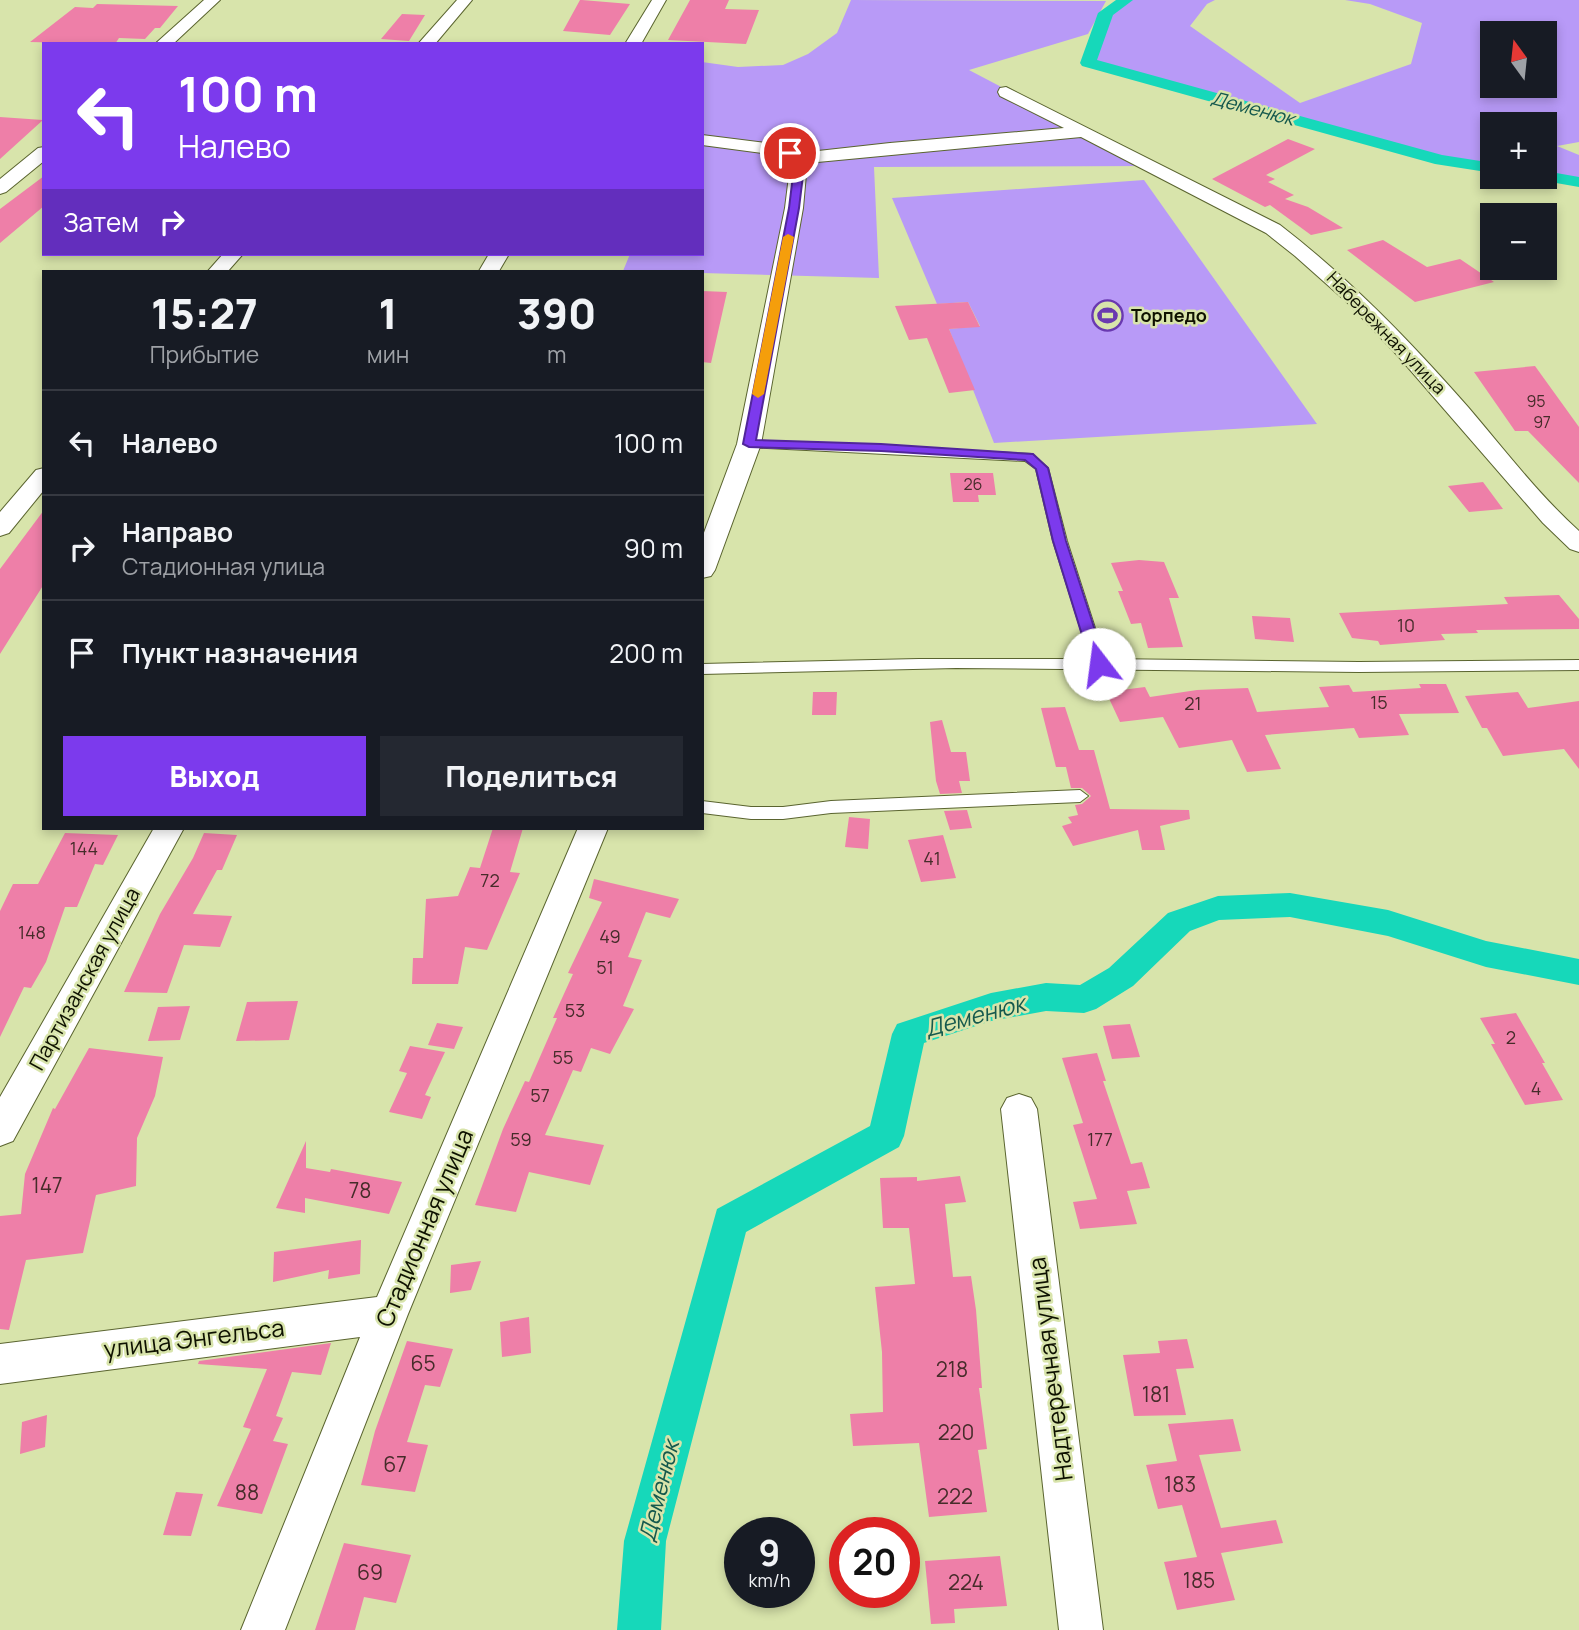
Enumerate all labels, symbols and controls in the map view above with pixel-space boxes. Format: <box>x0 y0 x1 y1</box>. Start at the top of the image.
north arrow <box>1480 21 1558 98</box>
map controls <box>1480 21 1557 280</box>
text: 100 m <box>178 60 318 127</box>
icon: left <box>63 70 154 161</box>
water label: Деменюк <box>1209 84 1300 132</box>
button: + <box>1480 112 1557 189</box>
pin <box>760 123 820 183</box>
text: Налево <box>178 124 291 168</box>
icon: arrive <box>771 134 809 172</box>
icon: right <box>153 203 191 241</box>
button: − <box>1480 203 1557 280</box>
text: Затем <box>63 204 139 240</box>
street label: Набережная улица <box>1322 266 1452 399</box>
text: 15:27 <box>151 284 258 342</box>
text: 1 <box>379 284 398 342</box>
text: 390 <box>517 284 596 342</box>
sports icon: Торпедо <box>1091 299 1125 333</box>
place label: Торпедо <box>1131 303 1207 327</box>
text: Прибытие <box>150 338 259 370</box>
text: мин <box>367 338 409 370</box>
text: m <box>547 338 566 370</box>
house number: 95 <box>1526 390 1546 412</box>
house number: 97 <box>1533 411 1551 433</box>
icon: left <box>63 424 101 462</box>
text: Налево <box>122 425 218 461</box>
text: 100 m <box>614 425 683 461</box>
house number: 26 <box>963 473 983 495</box>
text: Направо <box>122 514 233 550</box>
icon: right <box>63 529 101 567</box>
text: 90 m <box>624 530 683 566</box>
text: Стадионная улица <box>122 550 325 582</box>
house number: 10 <box>1397 613 1415 637</box>
position arrow <box>1062 627 1136 701</box>
icon: arrive <box>63 634 101 672</box>
text: Пункт назначения <box>122 635 358 671</box>
text: 200 m <box>609 635 683 671</box>
house number: 15 <box>1370 690 1388 714</box>
house number: 21 <box>1184 691 1202 715</box>
button: Выход <box>63 736 366 816</box>
button: Поделиться <box>380 736 683 816</box>
house number: 144 <box>70 836 98 860</box>
house number: 41 <box>923 846 941 870</box>
house number: 72 <box>480 868 500 892</box>
street label: Партизанская улица <box>22 882 146 1075</box>
house number: 148 <box>18 920 46 944</box>
house number: 49 <box>599 924 621 948</box>
house number: 51 <box>596 955 614 979</box>
water label: Деменюк <box>921 985 1032 1044</box>
house number: 53 <box>565 998 585 1022</box>
house number: 2 <box>1506 1025 1516 1049</box>
house number: 55 <box>553 1045 573 1069</box>
house number: 4 <box>1531 1076 1541 1100</box>
house number: 57 <box>530 1083 550 1107</box>
street label: Стадионная улица <box>367 1123 480 1331</box>
house number: 59 <box>510 1127 532 1151</box>
house number: 177 <box>1087 1127 1113 1151</box>
house number: 147 <box>31 1171 63 1199</box>
house number: 78 <box>349 1176 371 1204</box>
street label: Надтеречная улица <box>1019 1256 1080 1483</box>
street label: улица Энгельса <box>101 1310 286 1365</box>
house number: 65 <box>410 1349 436 1377</box>
house number: 218 <box>936 1355 968 1383</box>
house number: 181 <box>1142 1380 1170 1408</box>
house number: 220 <box>938 1418 974 1446</box>
water label: Деменюк <box>630 1434 687 1544</box>
house number: 67 <box>383 1450 407 1478</box>
house number: 183 <box>1164 1470 1196 1498</box>
house number: 88 <box>235 1478 259 1506</box>
house number: 222 <box>937 1482 973 1510</box>
speed limit sign: 20 <box>829 1517 920 1608</box>
text: 9 <box>759 1529 780 1577</box>
house number: 69 <box>357 1558 383 1586</box>
house number: 185 <box>1183 1566 1215 1594</box>
text: km/h <box>749 1568 790 1592</box>
house number: 224 <box>948 1568 984 1596</box>

